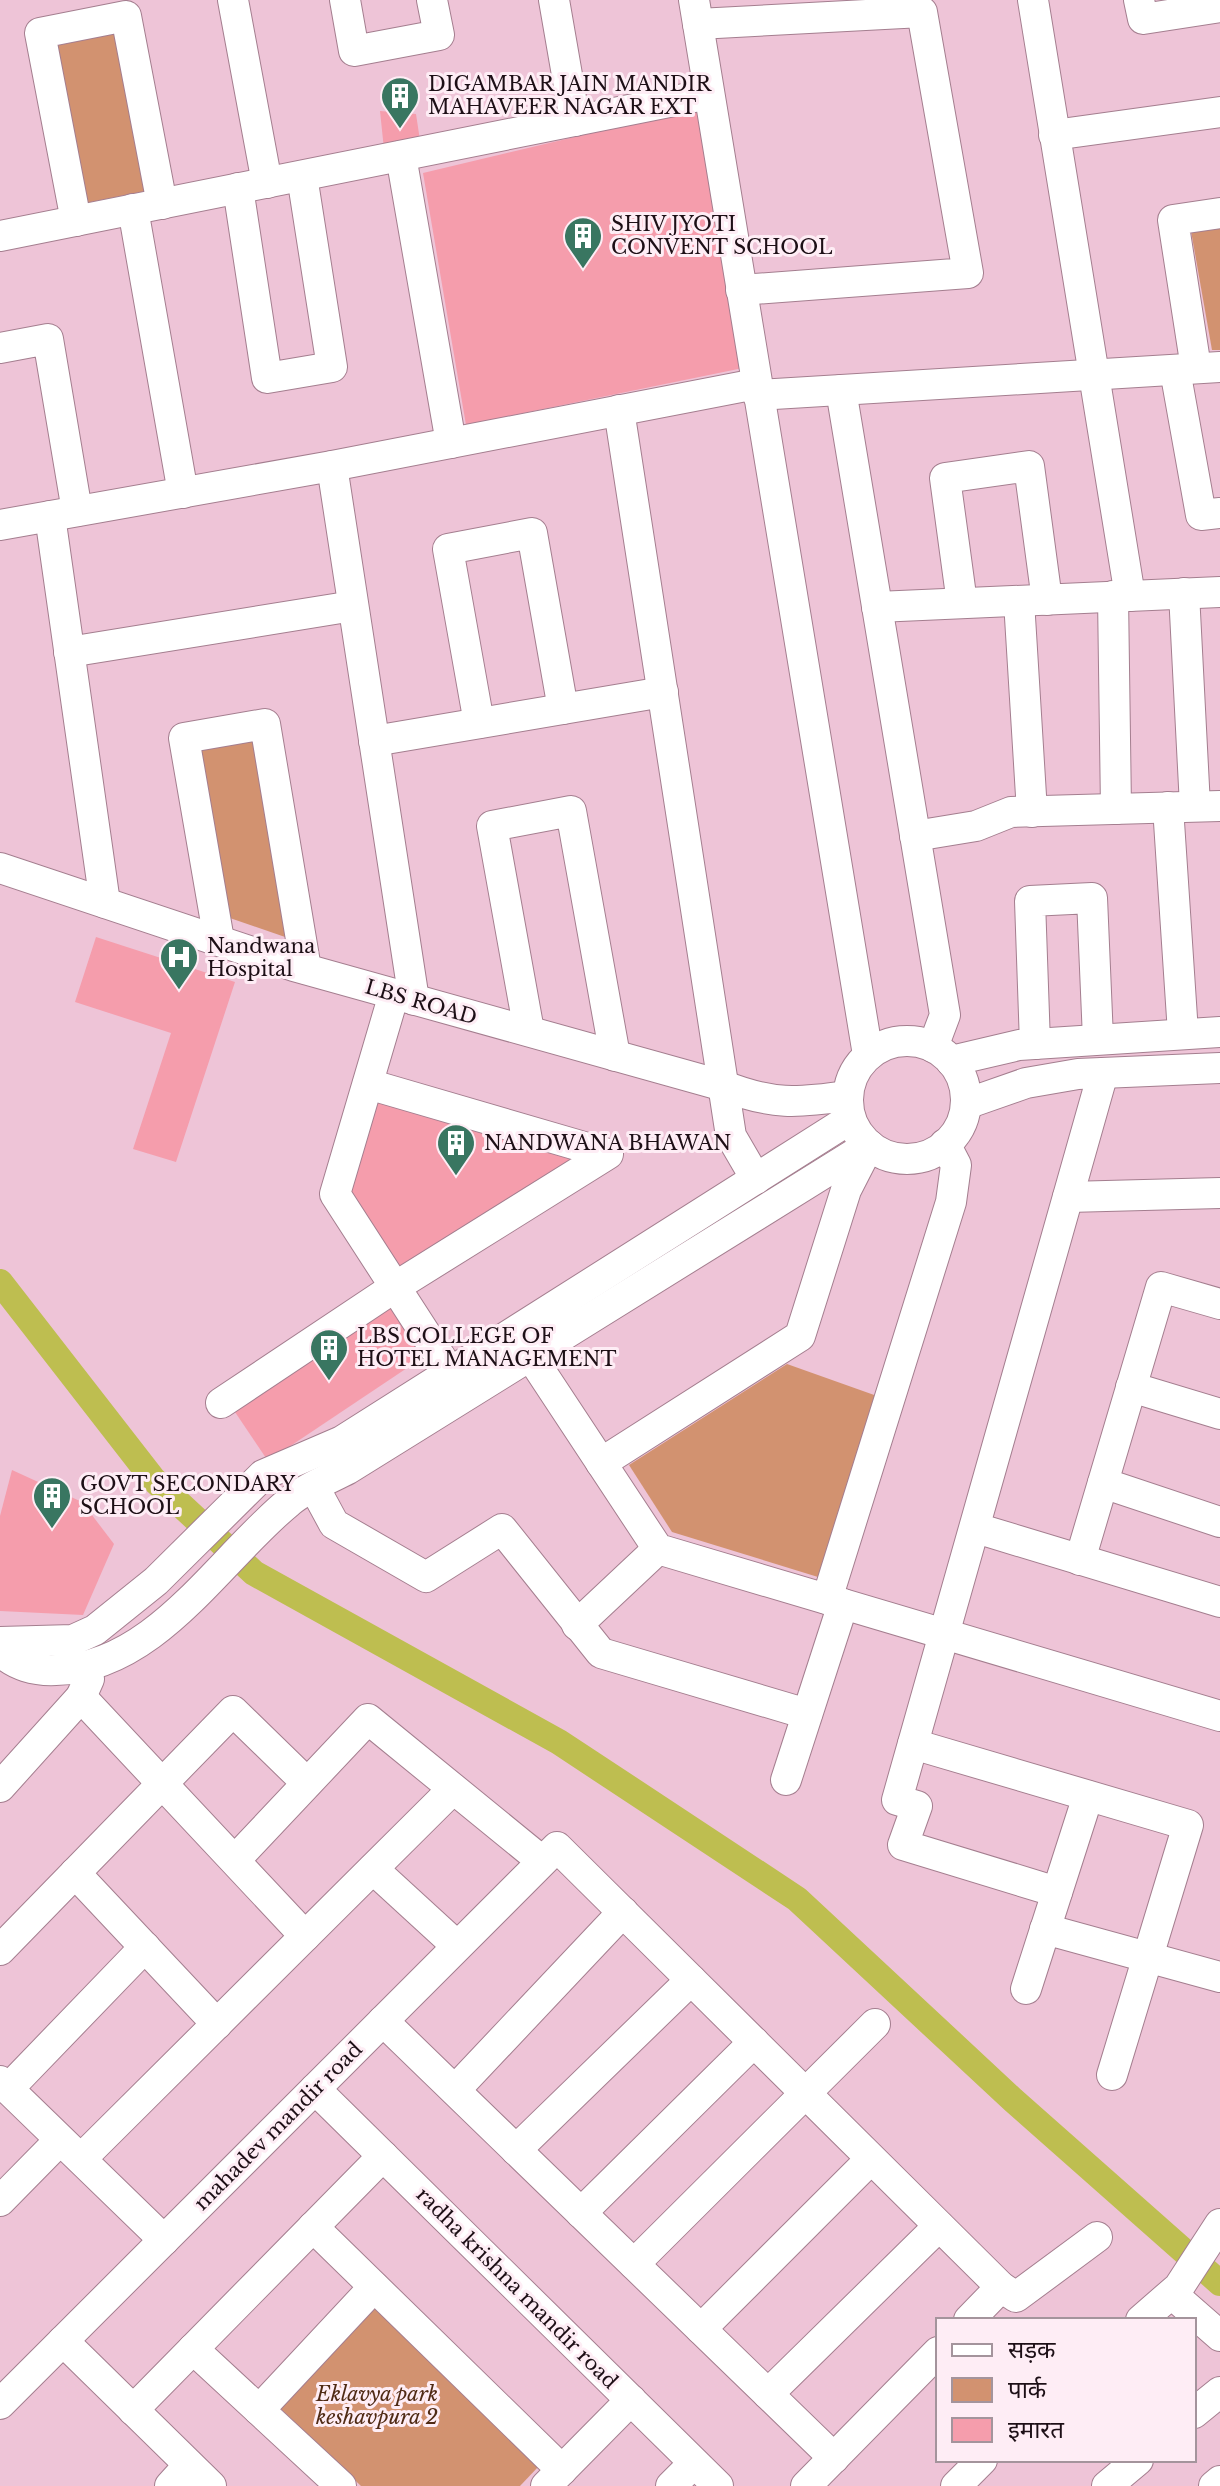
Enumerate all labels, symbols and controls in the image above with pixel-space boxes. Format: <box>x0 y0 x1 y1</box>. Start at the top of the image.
place label: DIGAMBAR JAIN MANDIR MAHAVEER NAGAR EXT <box>428 72 712 119</box>
building icon: DIGAMBAR JAIN MANDIR MAHAVEER NAGAR EXT <box>379 75 421 130</box>
place label: SHIV JYOTI CONVENT SCHOOL <box>611 212 833 259</box>
building icon: SHIV JYOTI CONVENT SCHOOL <box>562 215 604 270</box>
place label: Nandwana Hospital <box>207 934 316 981</box>
hospital icon: Nandwana Hospital <box>158 936 200 991</box>
street label: LBS ROAD <box>362 975 480 1029</box>
building icon: NANDWANA BHAWAN <box>435 1122 477 1177</box>
place label: NANDWANA BHAWAN <box>484 1131 731 1155</box>
place label: LBS COLLEGE OF HOTEL MANAGEMENT <box>357 1324 617 1371</box>
building icon: LBS COLLEGE OF HOTEL MANAGEMENT <box>308 1327 350 1382</box>
place label: GOVT SECONDARY SCHOOL <box>80 1472 295 1519</box>
building icon: GOVT SECONDARY SCHOOL <box>31 1475 73 1530</box>
street label: mahadev mandir road <box>189 2037 367 2215</box>
street label: radha krishna mandir road <box>411 2182 623 2394</box>
legend <box>936 2318 1196 2462</box>
text: सड़क <box>1008 2335 1056 2364</box>
text: पार्क <box>1008 2375 1047 2404</box>
park label: Eklavya park keshavpura 2 <box>315 2382 438 2429</box>
text: इमारत <box>1008 2415 1065 2444</box>

